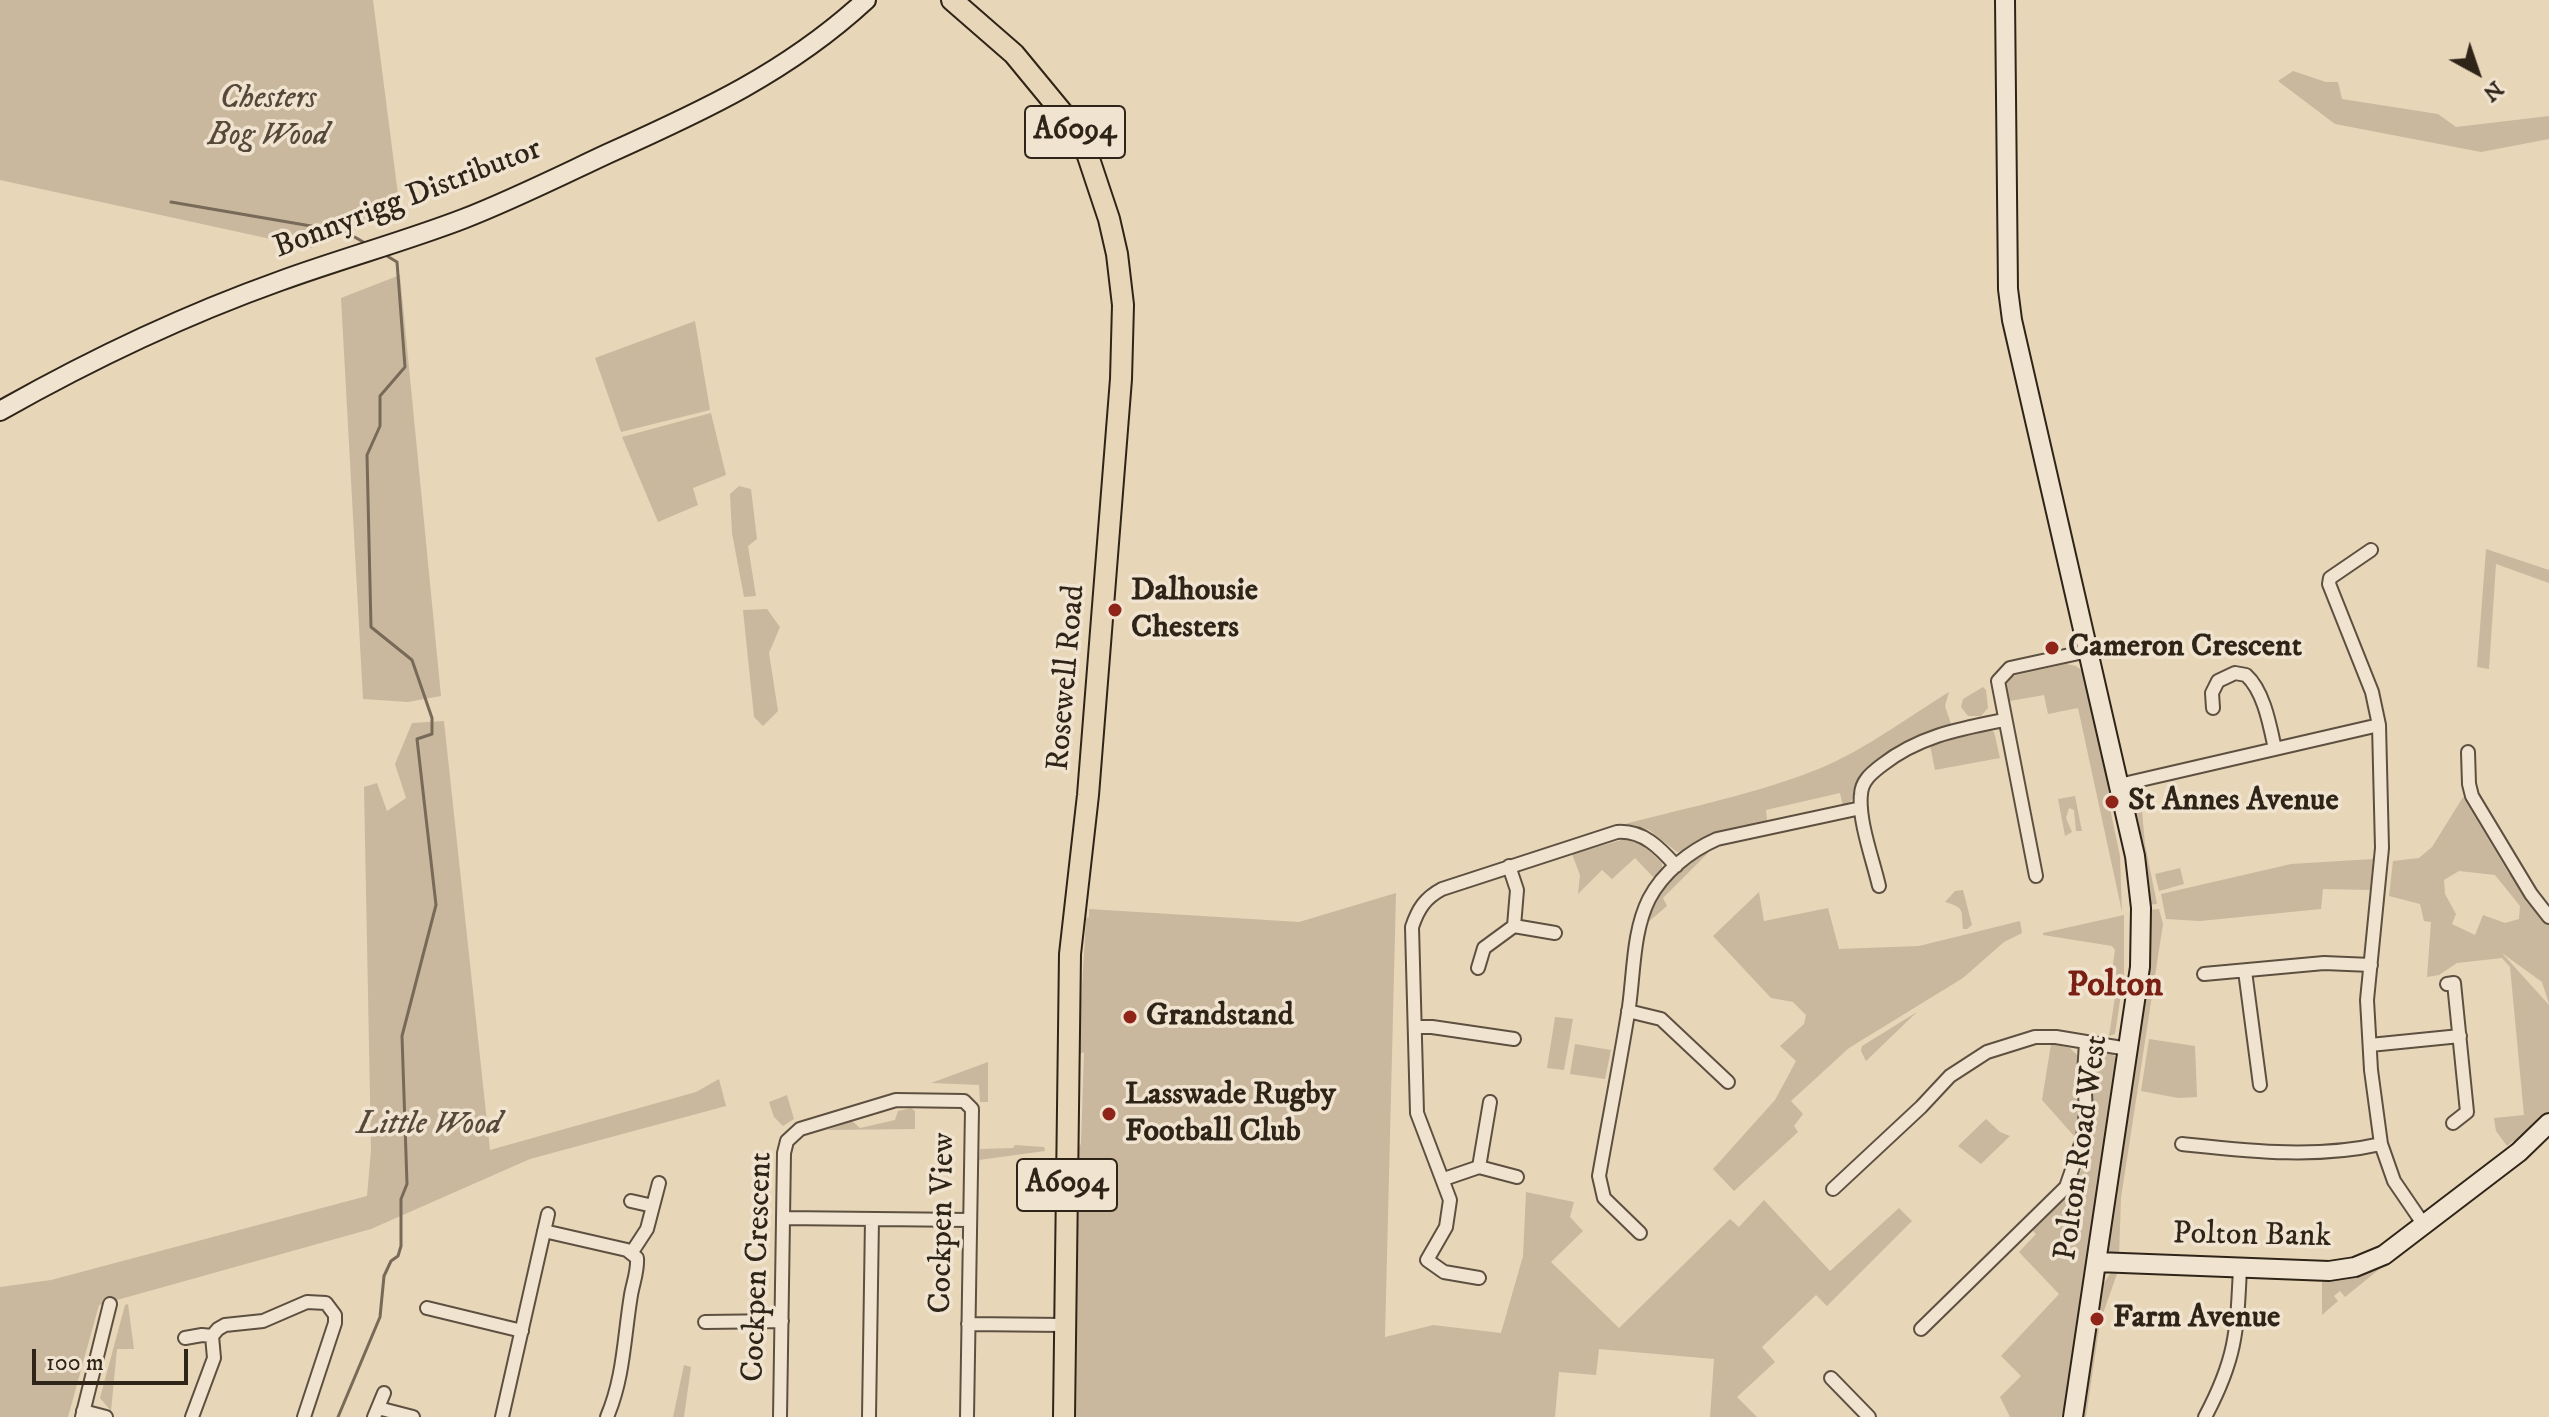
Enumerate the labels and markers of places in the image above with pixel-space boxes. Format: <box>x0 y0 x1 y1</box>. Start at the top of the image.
place label: Dalhousie Chesters <box>1131 573 1258 648</box>
marker: Dalhousie Chesters <box>1106 601 1124 619</box>
place label: Cameron Crescent <box>2068 629 2302 667</box>
marker: Cameron Crescent <box>2043 639 2061 657</box>
place label: St Annes Avenue <box>2128 783 2339 821</box>
marker: St Annes Avenue <box>2103 793 2121 811</box>
place label: Grandstand <box>1146 998 1294 1036</box>
marker: Grandstand <box>1121 1008 1139 1026</box>
place label: Lasswade Rugby Football Club <box>1125 1077 1336 1152</box>
marker: Lasswade Rugby Football Club <box>1100 1105 1118 1123</box>
place label: Farm Avenue <box>2113 1300 2280 1338</box>
marker: Farm Avenue <box>2088 1310 2106 1328</box>

